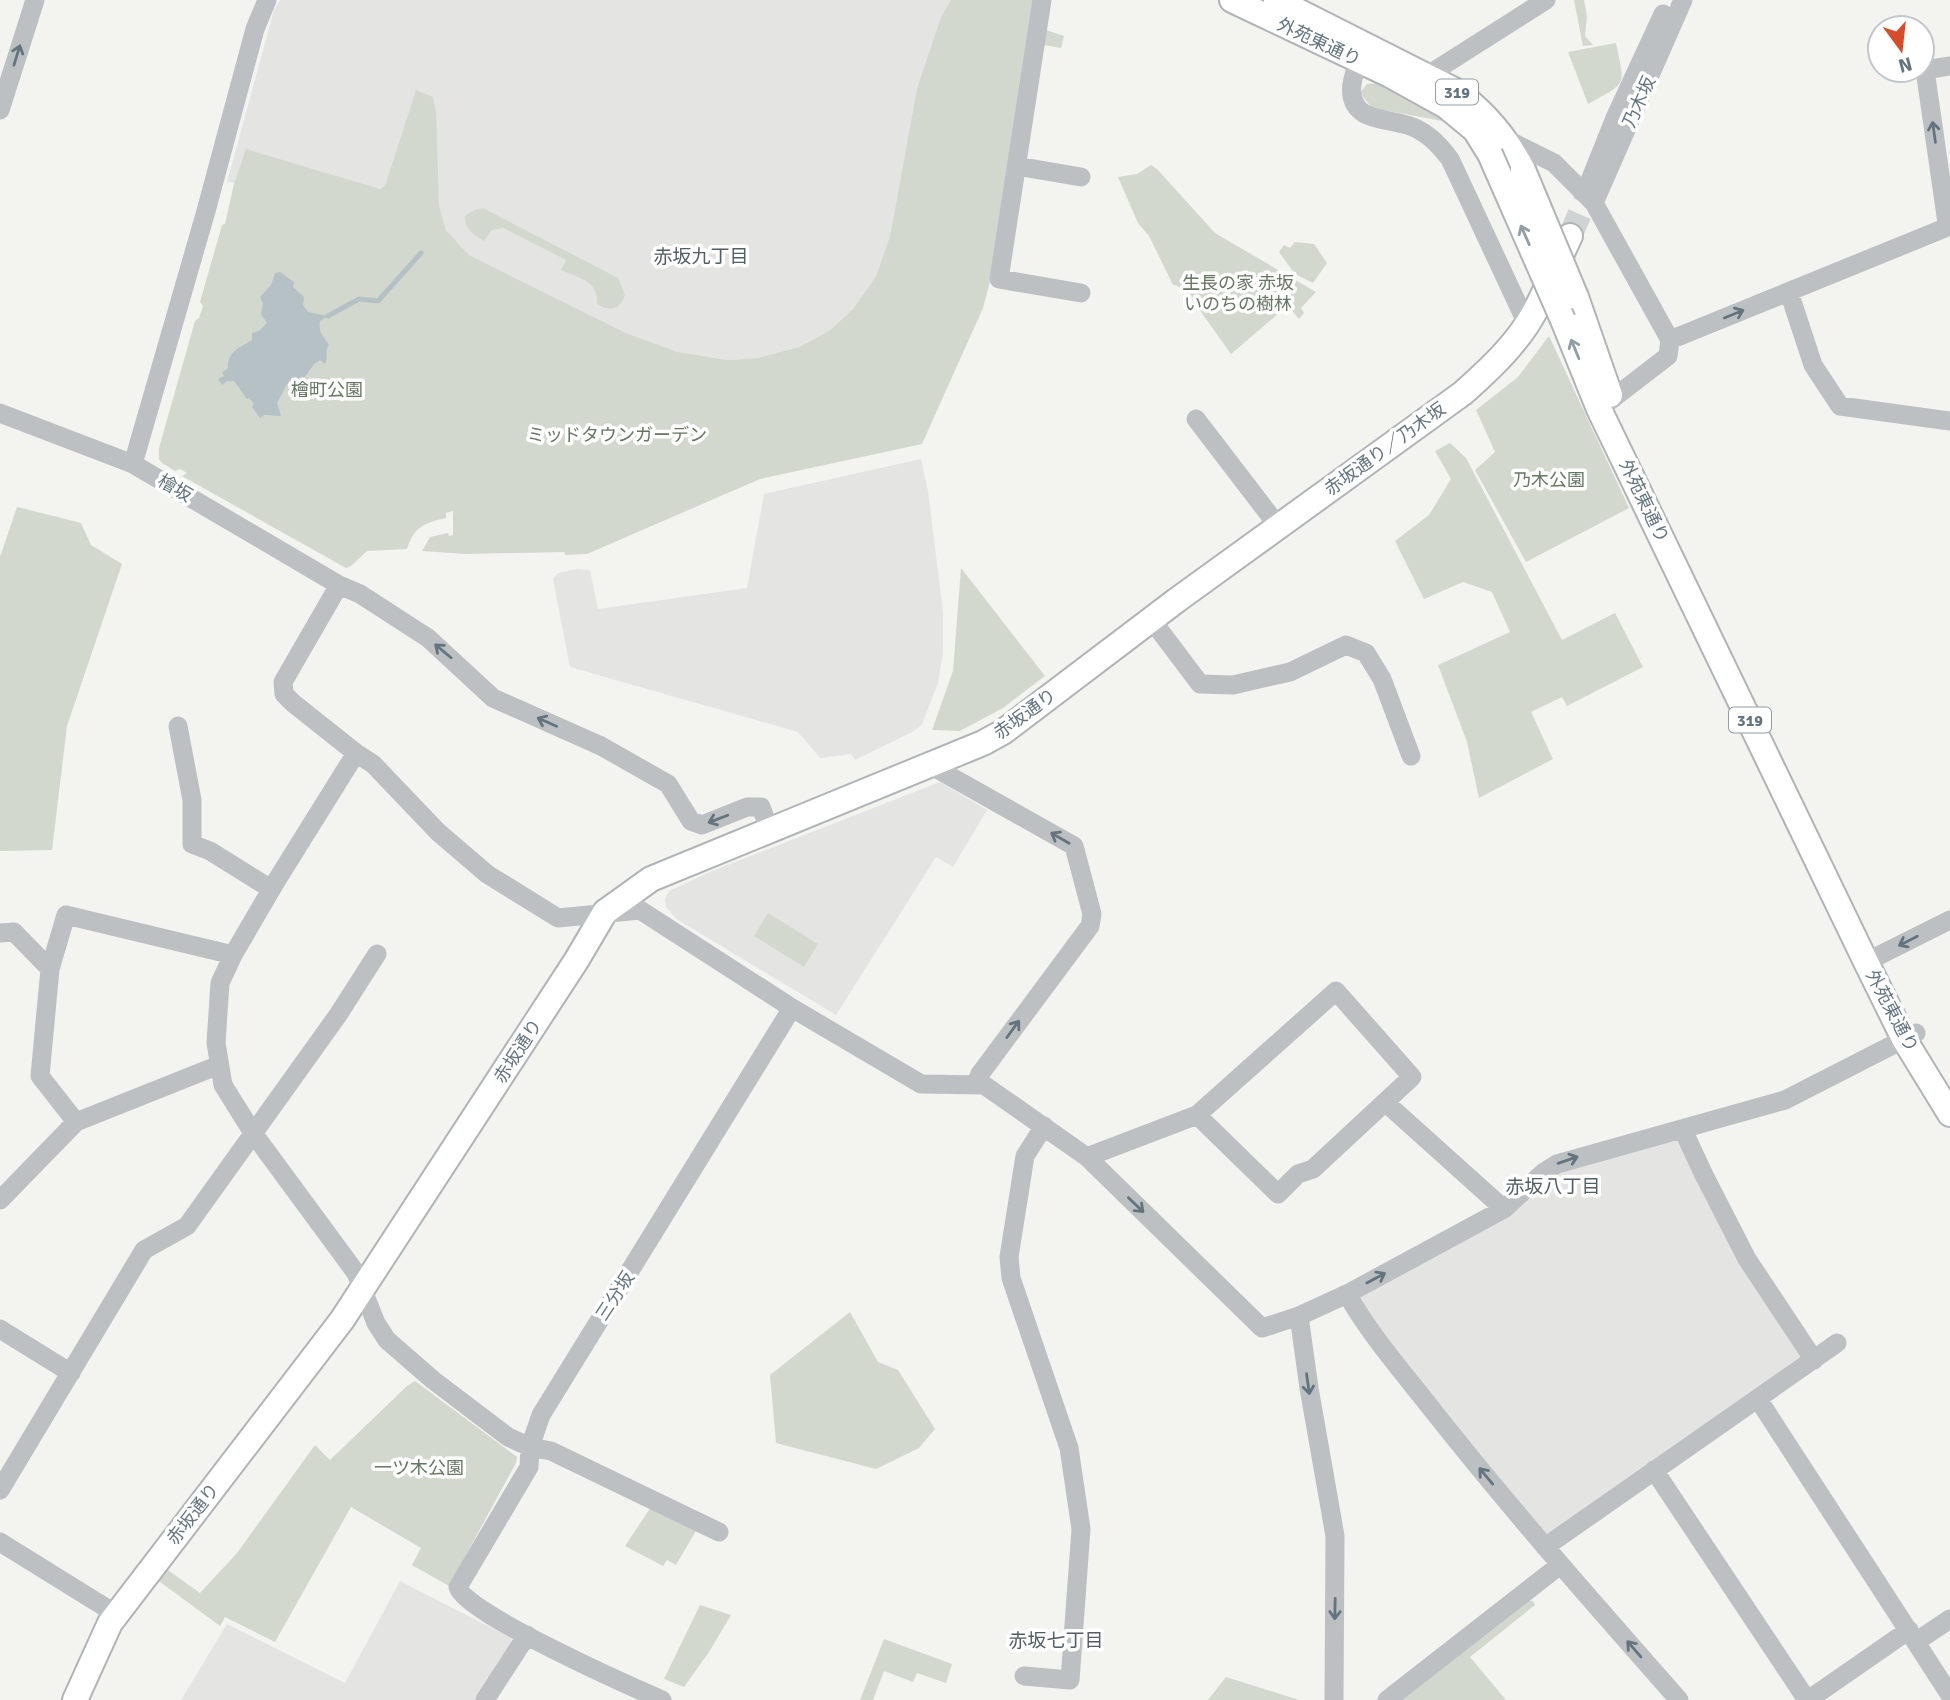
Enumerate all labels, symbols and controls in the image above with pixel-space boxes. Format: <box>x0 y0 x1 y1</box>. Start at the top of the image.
street label: 外苑東通り <box>1274 13 1364 71</box>
north arrow <box>1866 14 1936 84</box>
one-way arrow <box>12 44 25 66</box>
text: N <box>1896 51 1915 78</box>
street label: 乃木坂 <box>1618 73 1660 131</box>
road number: 319 <box>1436 80 1478 104</box>
one-way arrow <box>1927 121 1940 144</box>
one-way arrow <box>1518 225 1531 246</box>
district label: 赤坂九丁目 <box>653 245 749 269</box>
park label: 生長の家 赤坂 いのちの樹林 <box>1182 272 1294 315</box>
one-way arrow <box>1722 307 1744 320</box>
one-way arrow <box>1567 339 1580 360</box>
park label: 檜町公園 <box>291 379 363 401</box>
street label: 赤坂通り／乃木坂 <box>1320 398 1450 500</box>
park label: ミッドタウンガーデン <box>527 424 707 446</box>
street label: 外苑東通り <box>1614 456 1674 546</box>
street label: 檜坂 <box>154 469 196 507</box>
park label: 乃木公園 <box>1513 469 1585 491</box>
one-way arrow <box>434 643 452 659</box>
street label: 赤坂通り <box>989 684 1061 744</box>
road number: 319 <box>1729 708 1771 733</box>
one-way arrow <box>536 715 558 728</box>
one-way arrow <box>707 814 729 826</box>
one-way arrow <box>1050 831 1070 845</box>
one-way arrow <box>1898 935 1919 949</box>
street label: 外苑東通り <box>1861 966 1923 1056</box>
street label: 赤坂通り <box>489 1015 547 1087</box>
one-way arrow <box>1006 1020 1020 1039</box>
one-way arrow <box>1557 1153 1579 1165</box>
district label: 赤坂八丁目 <box>1505 1175 1601 1199</box>
one-way arrow <box>1127 1196 1144 1213</box>
street label: 三分坂 <box>591 1267 639 1325</box>
one-way arrow <box>1365 1270 1385 1284</box>
one-way arrow <box>1302 1372 1315 1394</box>
park label: 一ツ木公園 <box>374 1457 464 1479</box>
one-way arrow <box>1478 1467 1494 1485</box>
street label: 赤坂通り <box>162 1479 224 1549</box>
one-way arrow <box>1329 1597 1342 1620</box>
district label: 赤坂七丁目 <box>1008 1629 1104 1653</box>
one-way arrow <box>1626 1640 1642 1658</box>

